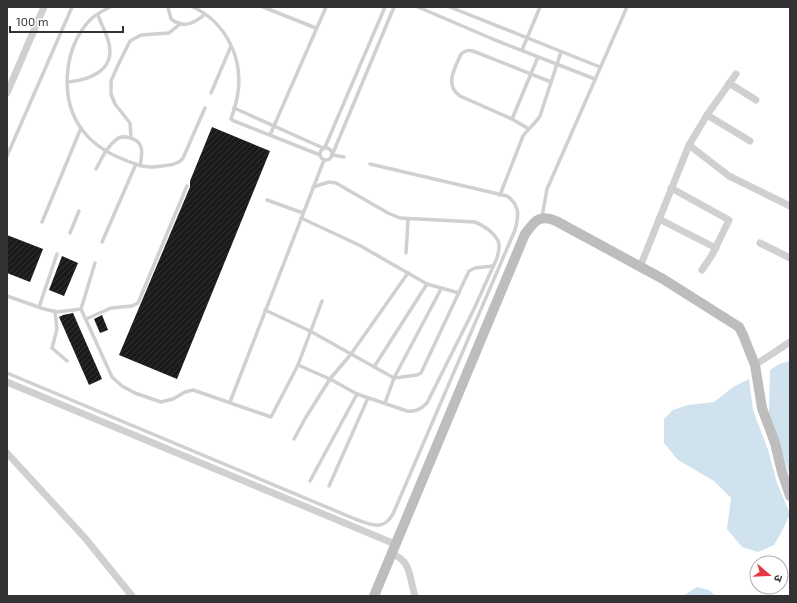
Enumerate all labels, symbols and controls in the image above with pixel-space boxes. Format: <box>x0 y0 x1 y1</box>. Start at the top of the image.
scale bar <box>10 8 123 34</box>
text: 100 m <box>16 14 48 28</box>
north arrow <box>749 555 789 595</box>
text: उ <box>772 573 786 584</box>

